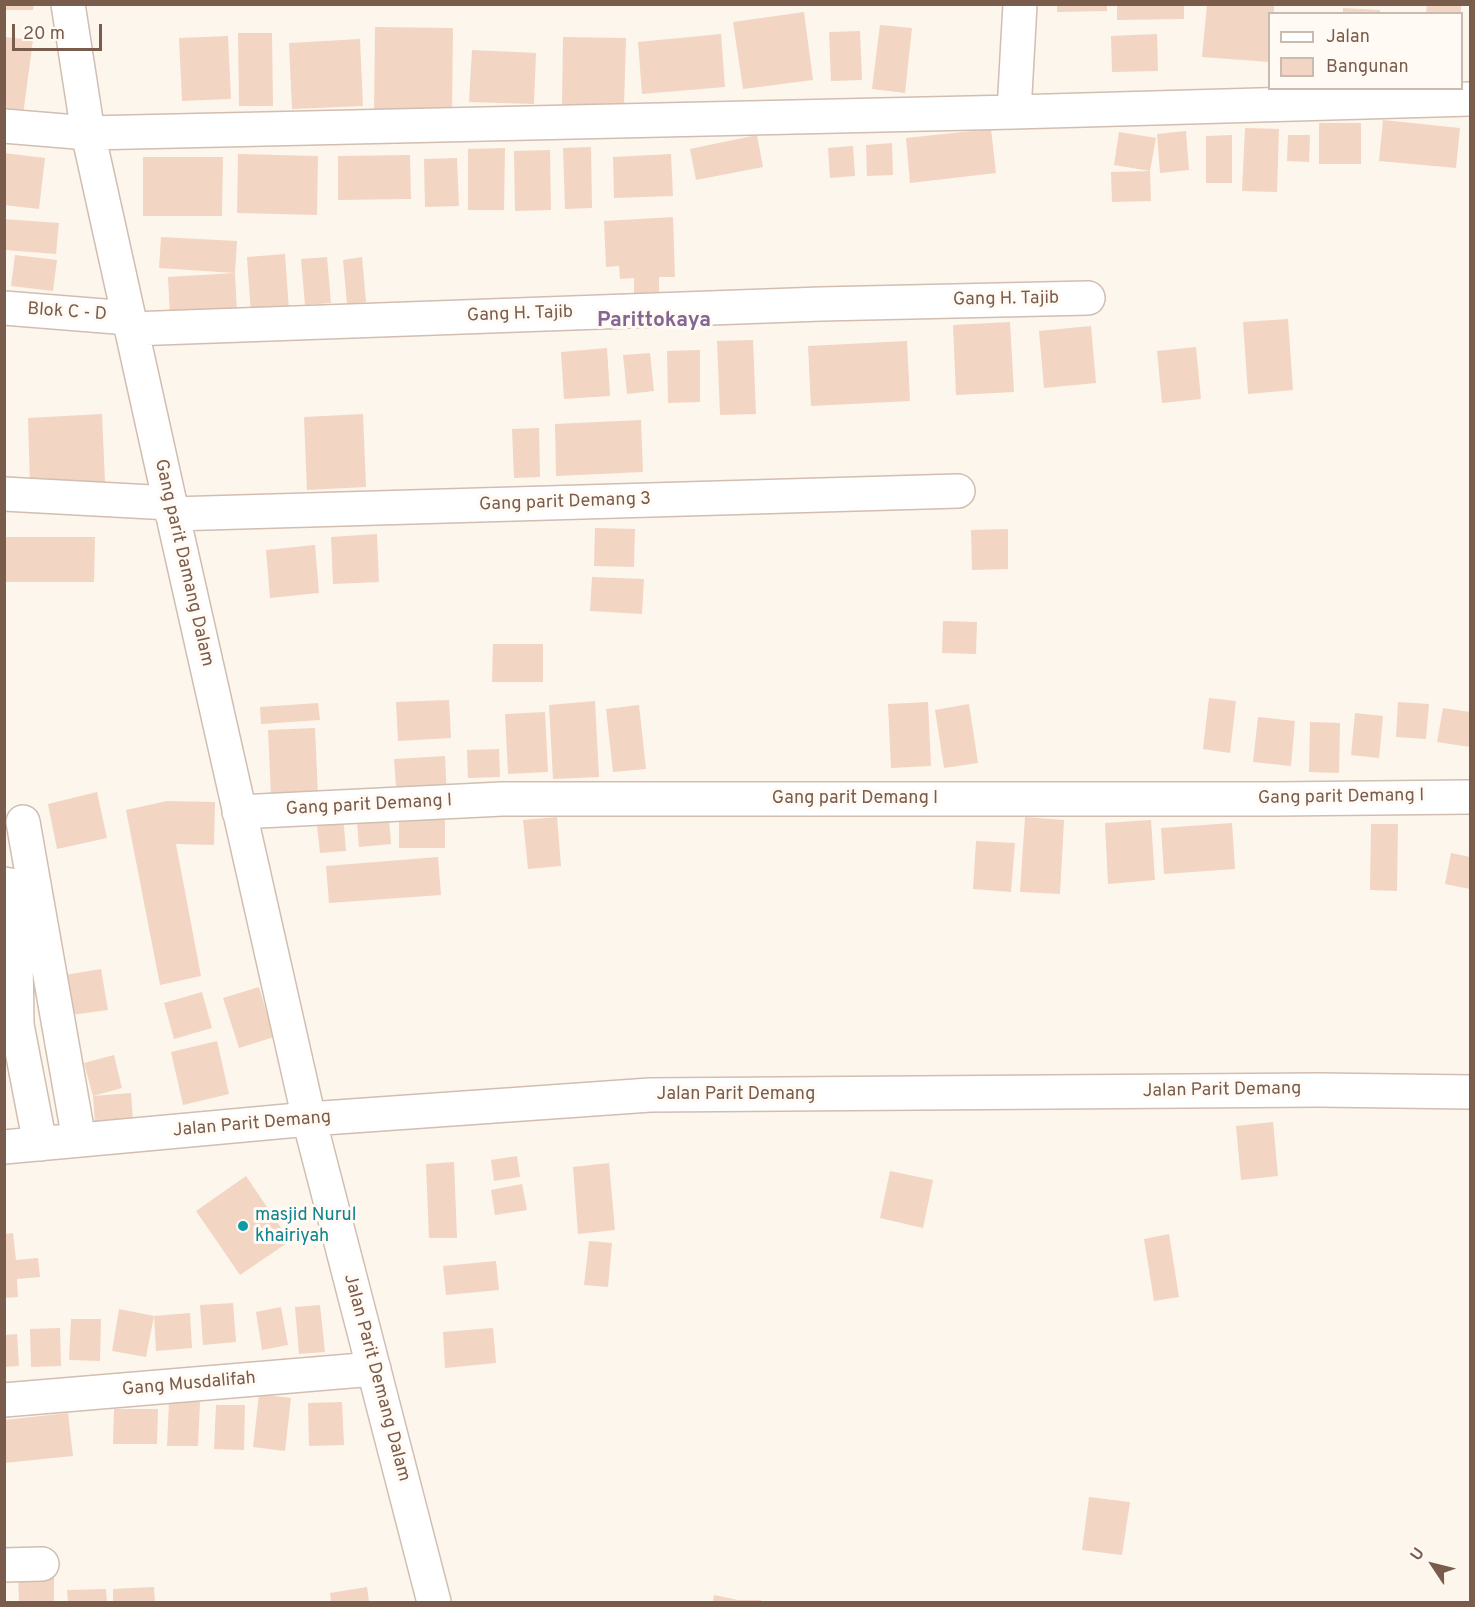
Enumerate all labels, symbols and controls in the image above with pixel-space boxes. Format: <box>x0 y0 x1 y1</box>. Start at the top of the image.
scale bar <box>15 12 105 50</box>
legend <box>1268 12 1463 90</box>
text: 20 m <box>23 23 65 46</box>
text: Jalan <box>1326 26 1370 49</box>
text: Bangunan <box>1326 56 1409 79</box>
street label: Gang H. Tajib <box>953 288 1059 312</box>
street label: Blok C - D <box>26 299 108 327</box>
street label: Gang H. Tajib <box>467 302 573 328</box>
district label: Parittokaya <box>597 309 711 335</box>
street label: Gang parit Damang Dalam <box>149 457 217 669</box>
street label: Gang parit Demang 3 <box>479 489 651 517</box>
street label: Gang parit Demang I <box>1258 786 1424 810</box>
street label: Gang parit Demang I <box>772 788 938 810</box>
street label: Gang parit Demang I <box>285 791 453 821</box>
street label: Jalan Parit Demang <box>1142 1079 1302 1103</box>
street label: Jalan Parit Demang <box>657 1084 815 1106</box>
street label: Jalan Parit Demang <box>172 1107 332 1143</box>
place label: masjid Nurul khairiyah <box>255 1205 356 1248</box>
marker: masjid Nurul khairiyah <box>236 1219 250 1233</box>
street label: Jalan Parit Demang Dalam <box>338 1272 414 1484</box>
street label: Gang Musdalifah <box>121 1368 257 1402</box>
north arrow <box>1403 1535 1463 1595</box>
text: U <box>1407 1544 1430 1565</box>

